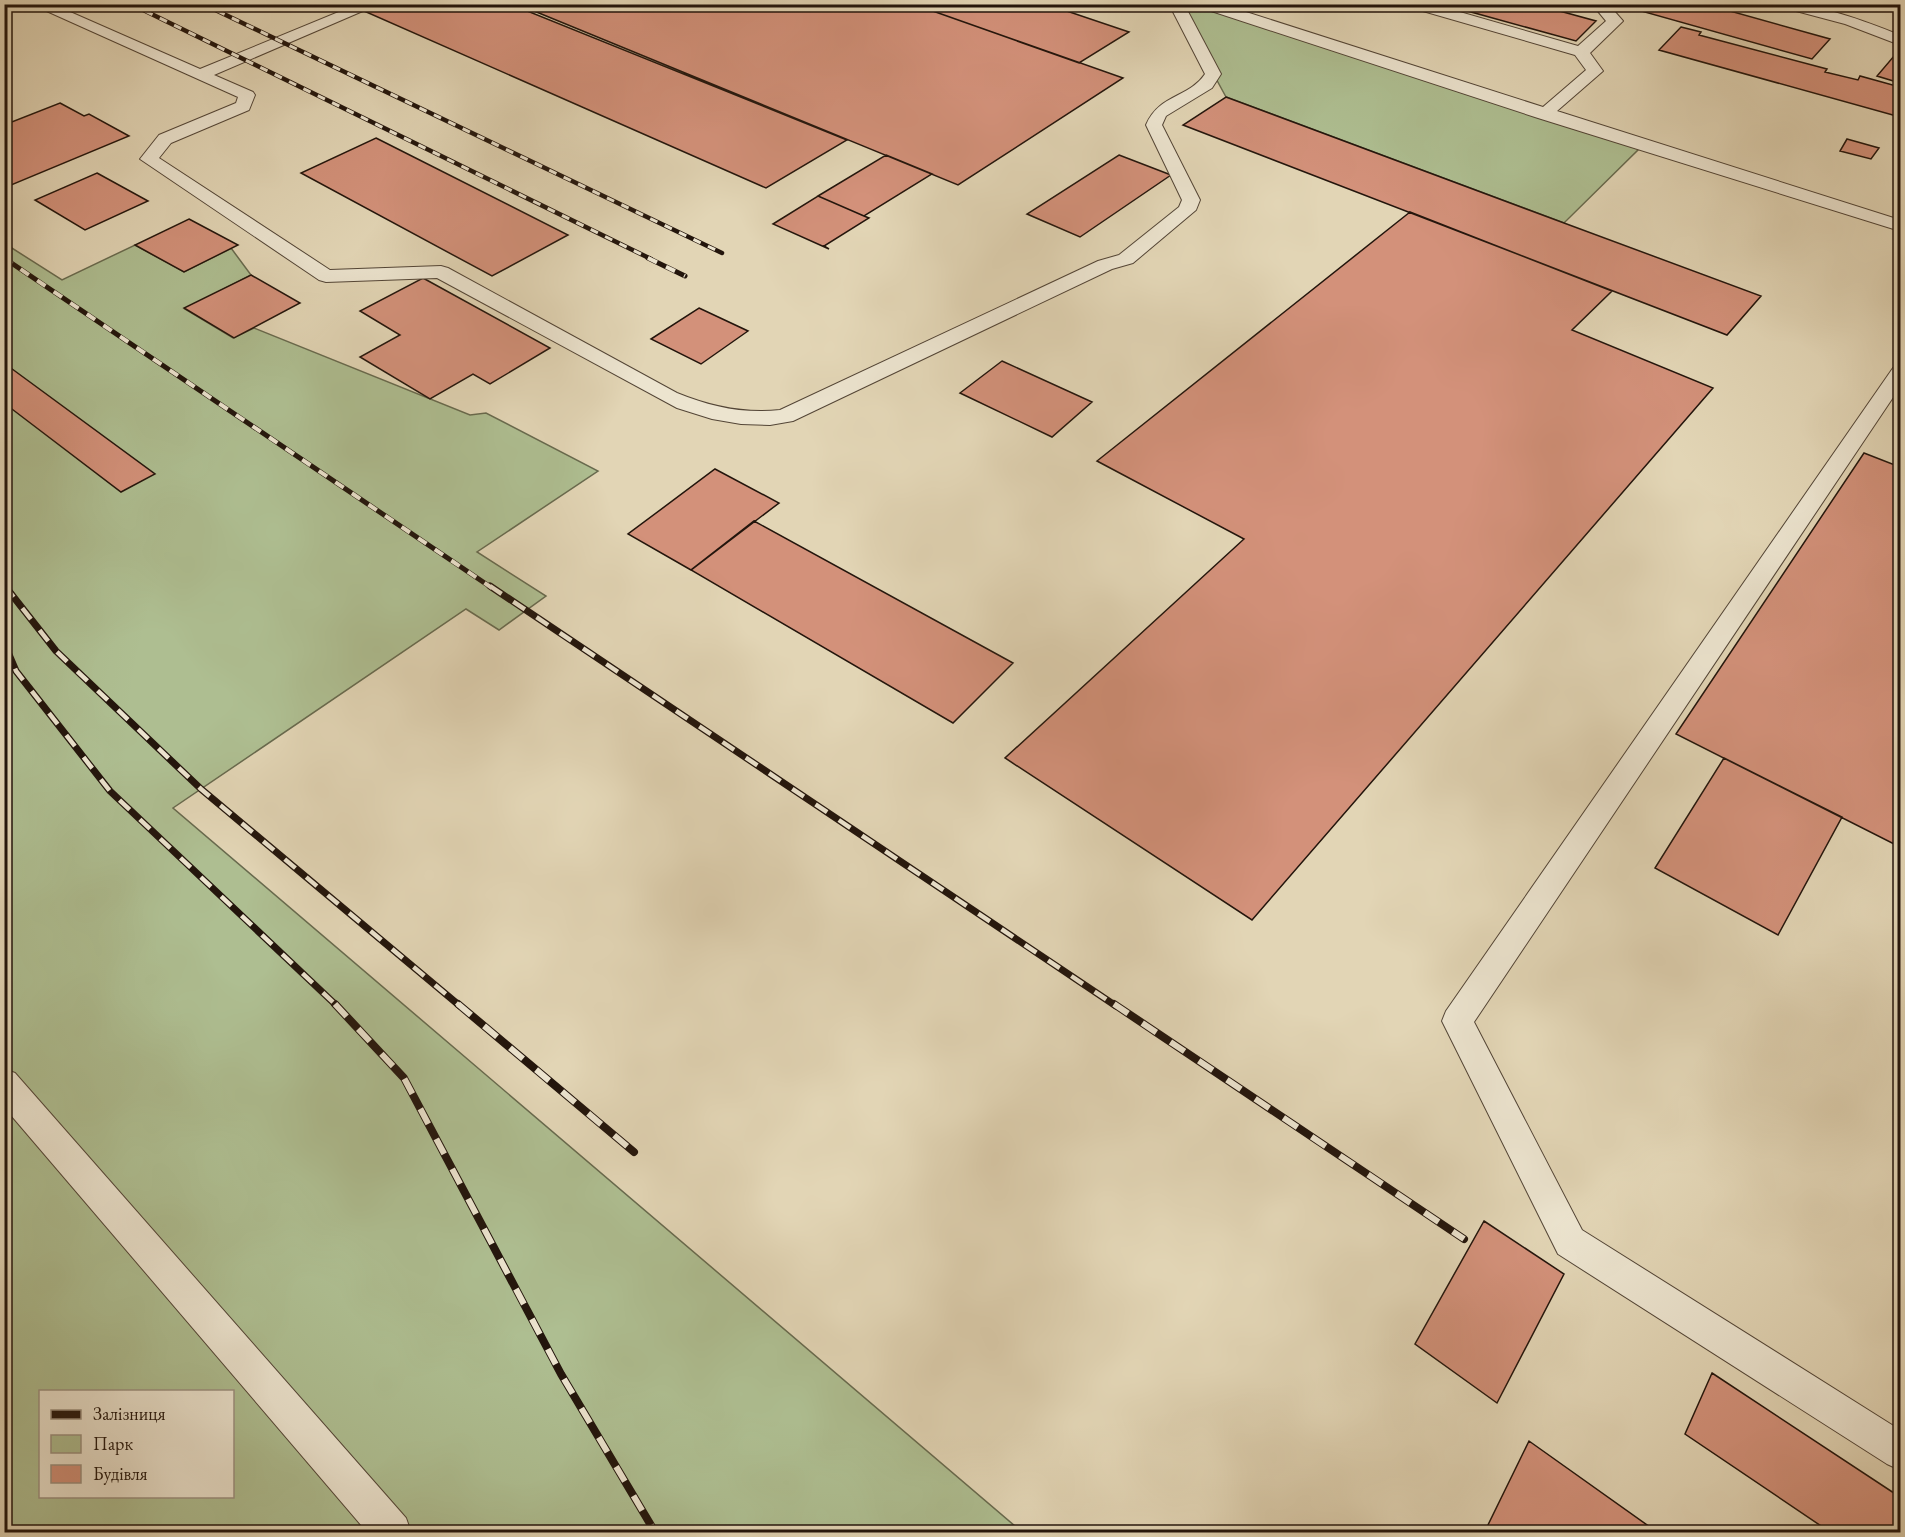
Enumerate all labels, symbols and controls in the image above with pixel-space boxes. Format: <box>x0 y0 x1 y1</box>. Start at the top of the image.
legend <box>39 1390 234 1498</box>
text: Залізниця <box>93 1402 166 1425</box>
text: Парк <box>93 1432 133 1455</box>
text: Будівля <box>93 1462 148 1485</box>

